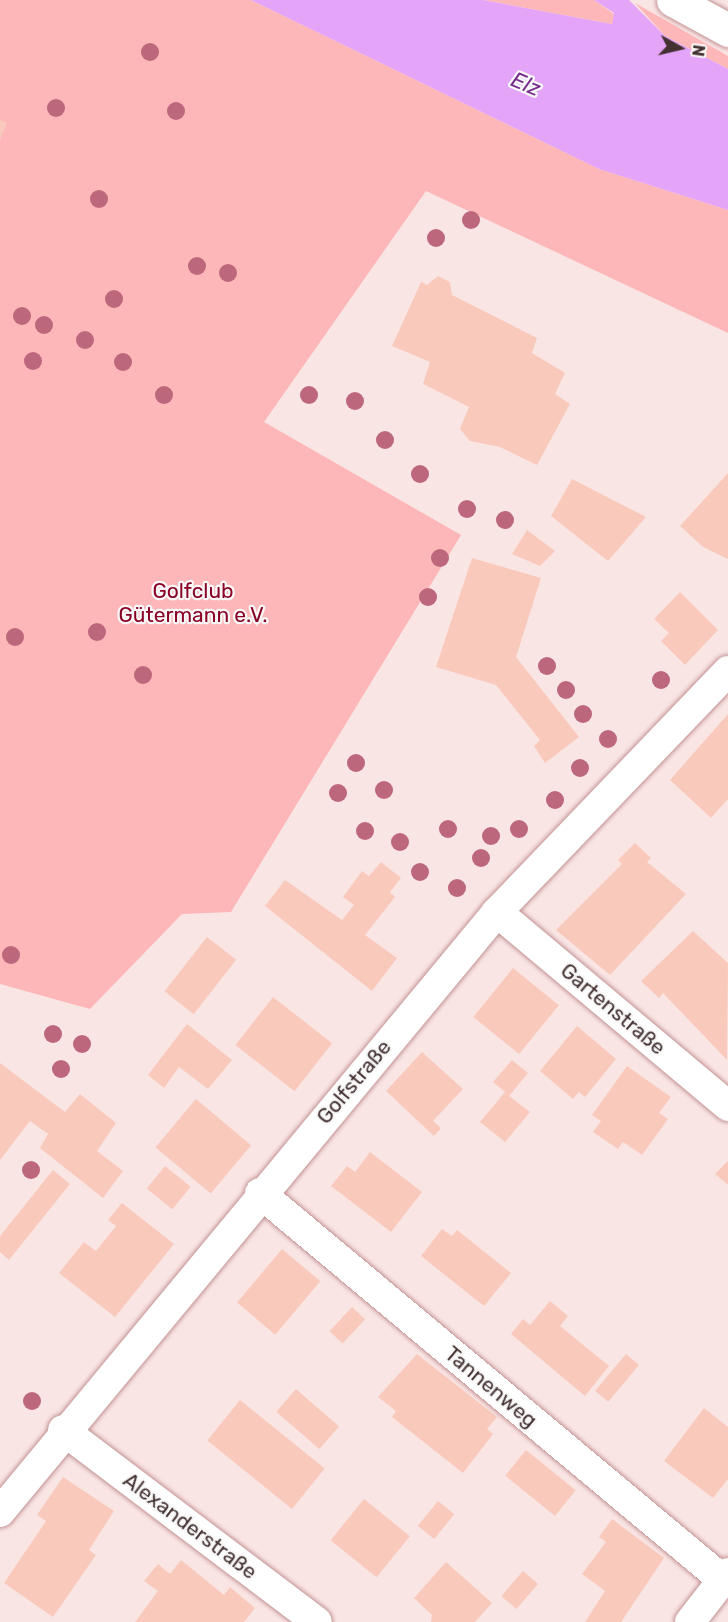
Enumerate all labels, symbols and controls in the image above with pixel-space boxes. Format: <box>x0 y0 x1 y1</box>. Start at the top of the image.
north arrow <box>650 18 710 78</box>
text: N <box>688 44 709 58</box>
water label: Elz <box>507 66 545 102</box>
park label: Golfclub Gütermann e.V. <box>119 578 267 628</box>
street label: Gartenstraße <box>555 958 671 1060</box>
street label: Golfstraße <box>312 1035 396 1129</box>
street label: Tannenweg <box>440 1341 542 1433</box>
street label: Alexanderstraße <box>118 1468 262 1584</box>

